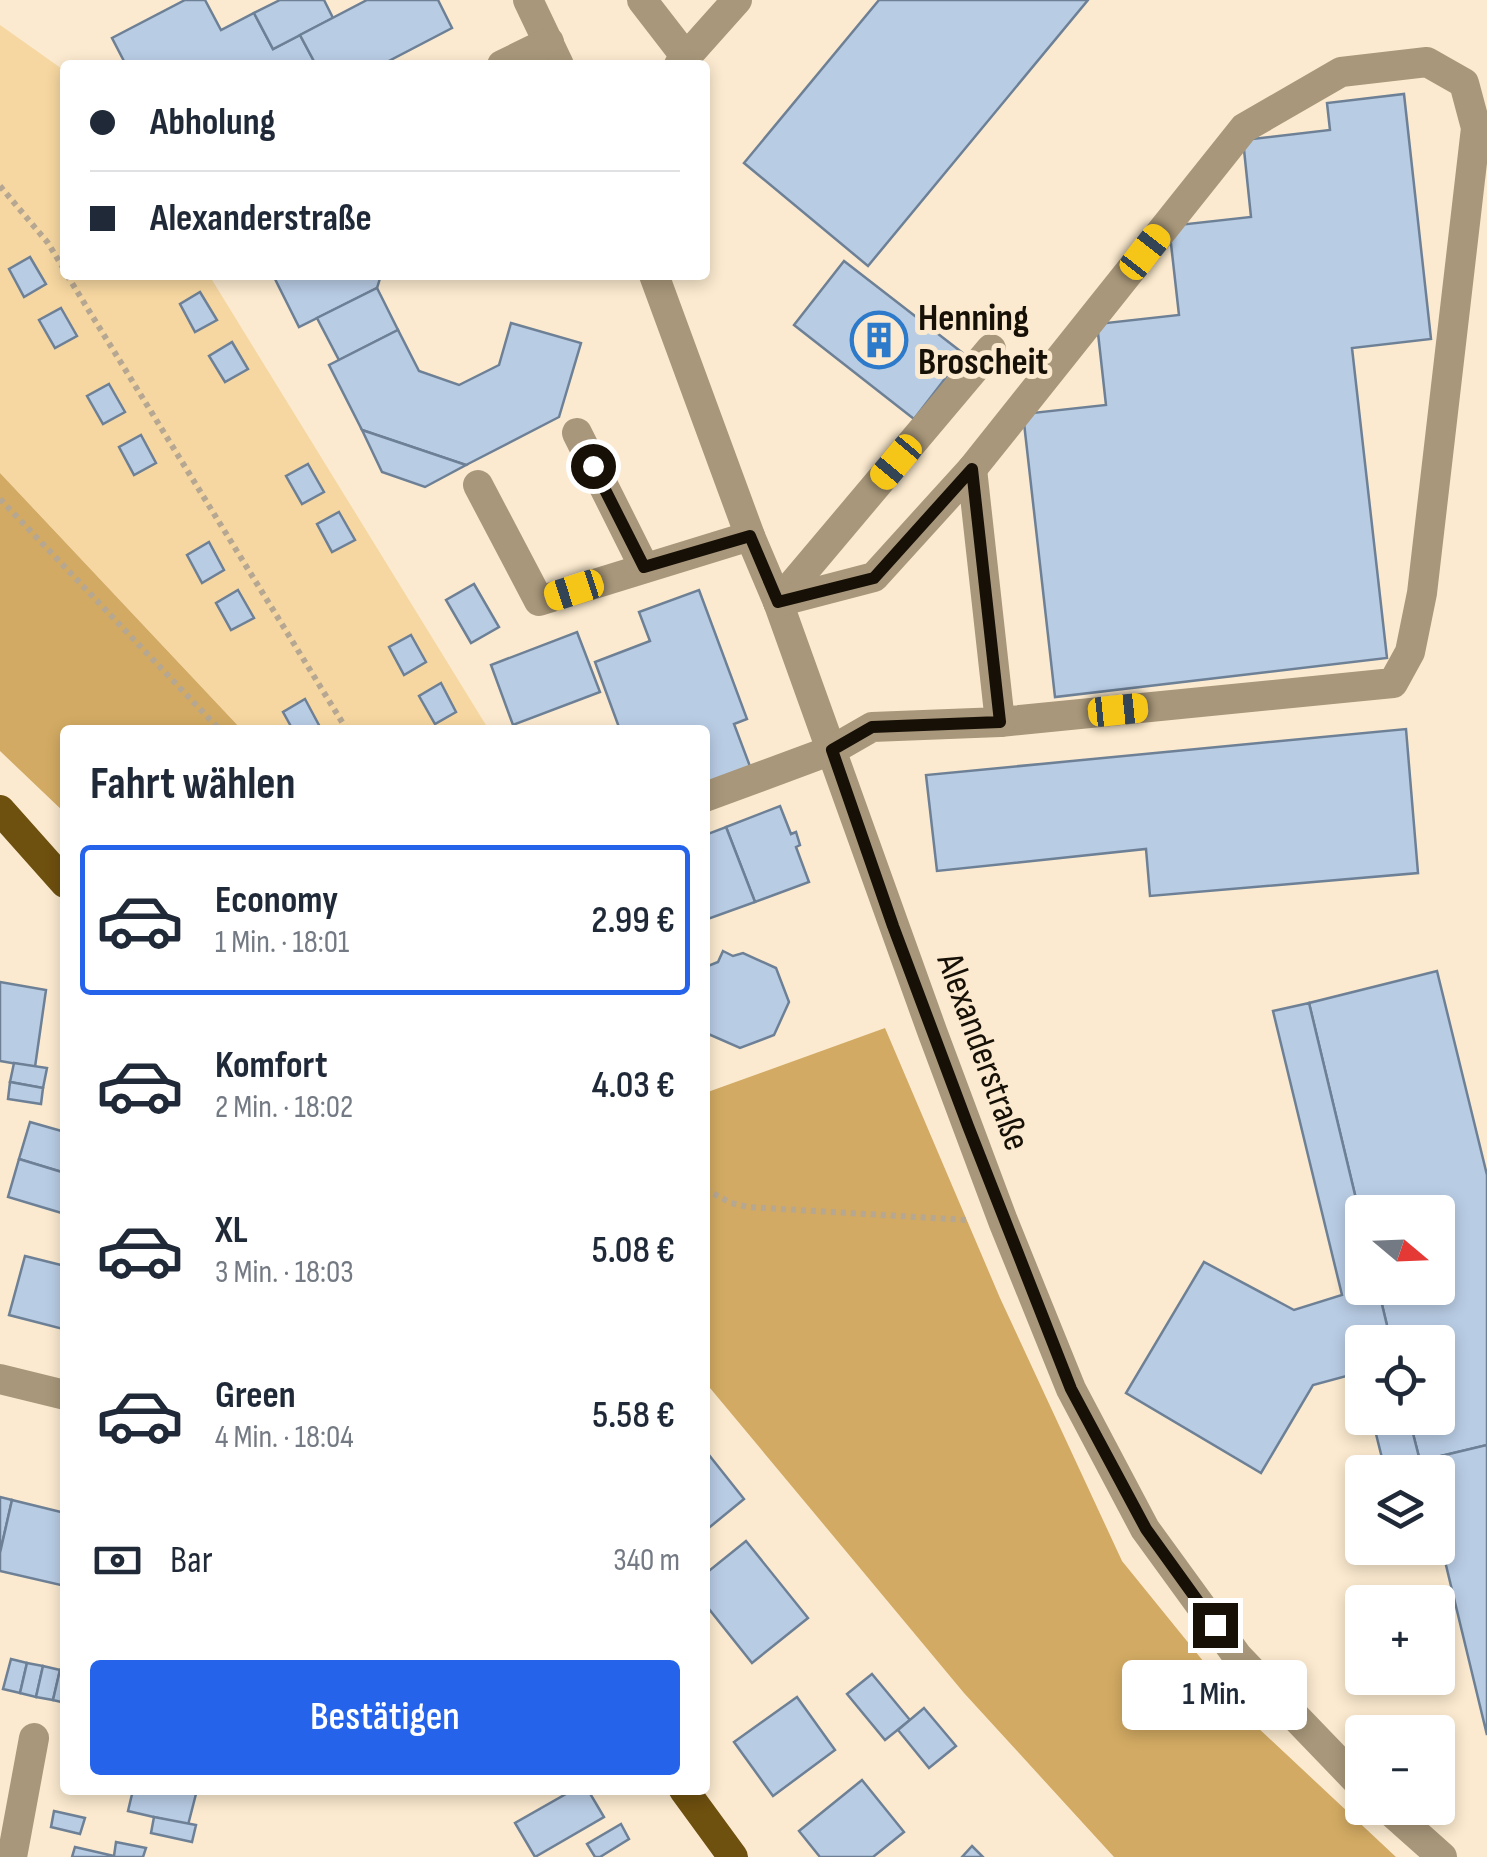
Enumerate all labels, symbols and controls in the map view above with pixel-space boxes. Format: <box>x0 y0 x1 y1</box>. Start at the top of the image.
text: Abholung <box>150 100 276 145</box>
text: Alexanderstraße <box>150 196 372 241</box>
car <box>1115 219 1175 285</box>
place label: Henning Broscheit <box>918 296 1048 385</box>
building icon: Henning Broscheit <box>849 310 909 370</box>
car <box>865 429 927 495</box>
route start <box>571 444 616 489</box>
car <box>541 566 607 614</box>
car <box>1087 692 1149 728</box>
text: Fahrt wählen <box>90 757 296 812</box>
icon: car <box>95 875 185 965</box>
text: Economy <box>215 878 338 923</box>
text: 2.99 € <box>591 898 675 943</box>
text: 1 Min. · 18:01 <box>215 923 349 962</box>
street label: Alexanderstraße <box>926 946 1039 1157</box>
icon: car <box>95 1040 185 1130</box>
text: Komfort <box>215 1043 327 1088</box>
text: 4.03 € <box>592 1063 675 1108</box>
text: 2 Min. · 18:02 <box>215 1088 353 1127</box>
north arrow <box>1345 1195 1455 1305</box>
map controls <box>1345 1195 1455 1825</box>
icon: car <box>95 1205 185 1295</box>
text: XL <box>215 1208 248 1253</box>
text: 5.08 € <box>592 1228 675 1273</box>
text: 3 Min. · 18:03 <box>215 1253 354 1292</box>
button: locate <box>1345 1325 1455 1435</box>
icon: car <box>95 1370 185 1460</box>
text: Green <box>215 1373 296 1418</box>
text: 5.58 € <box>592 1393 675 1438</box>
text: 4 Min. · 18:04 <box>215 1418 354 1457</box>
button: layers <box>1345 1455 1455 1565</box>
icon: cash <box>90 1533 145 1588</box>
text: Bar <box>170 1538 213 1583</box>
text: 340 m <box>613 1541 680 1580</box>
button: + <box>1345 1585 1455 1695</box>
route end <box>1193 1603 1238 1648</box>
button: Bestätigen <box>90 1660 680 1775</box>
callout: 1 Min. <box>1122 1660 1308 1730</box>
text: 1 Min. <box>1183 1675 1246 1714</box>
button: − <box>1345 1715 1455 1825</box>

